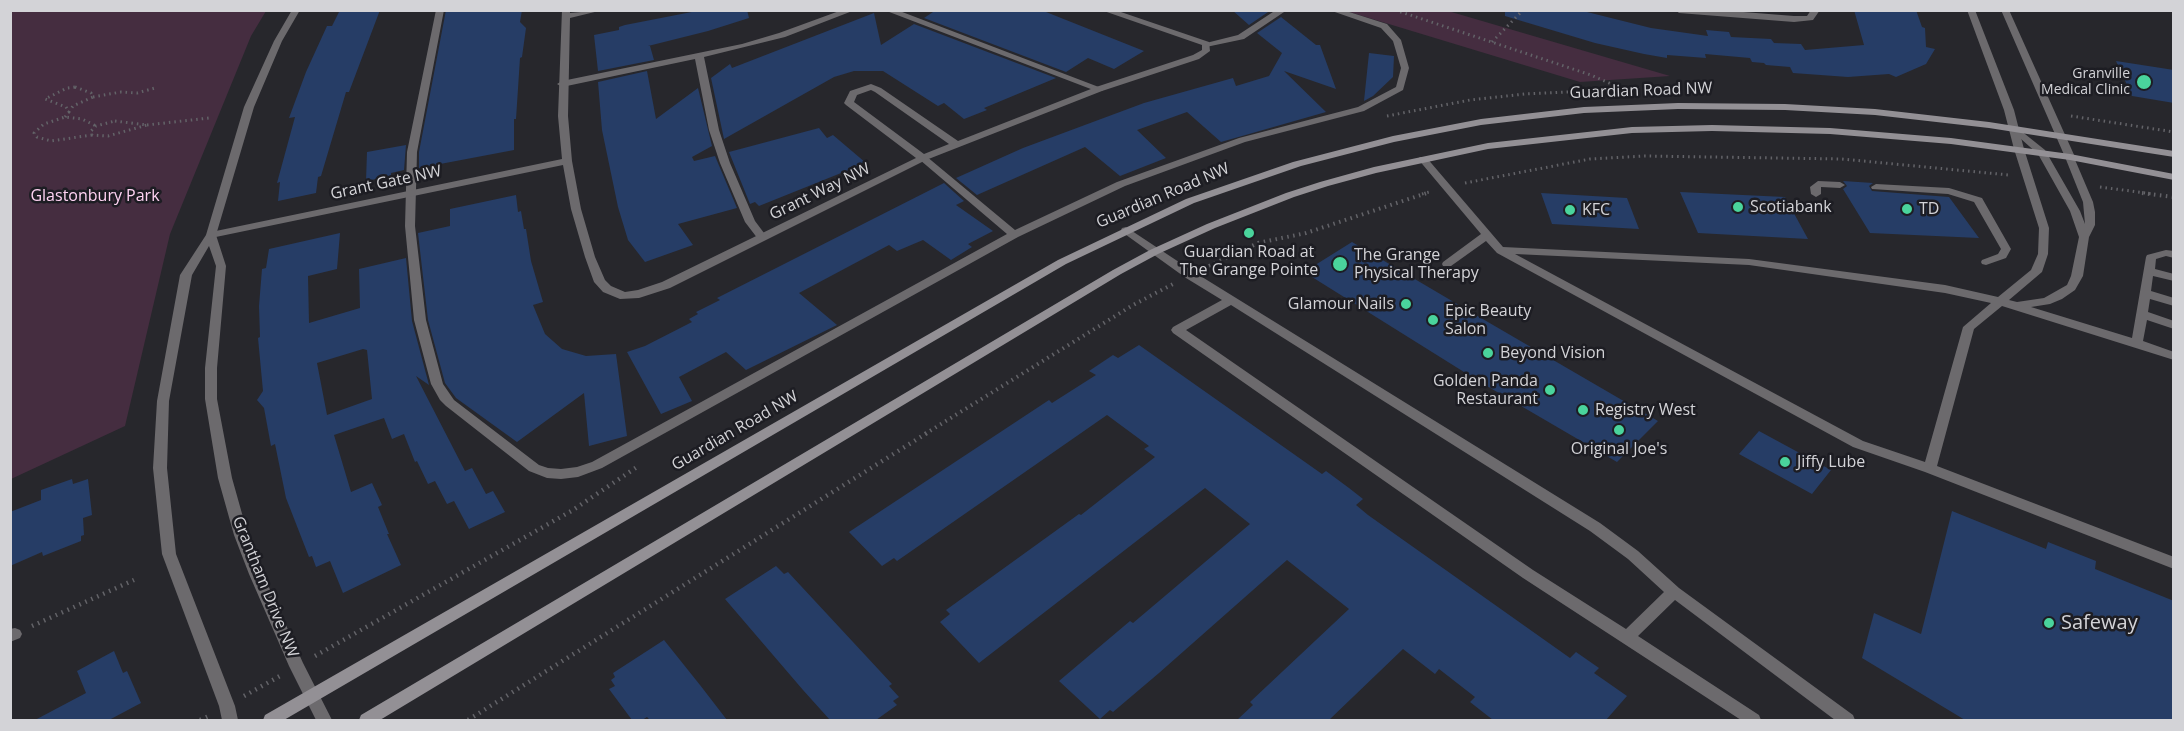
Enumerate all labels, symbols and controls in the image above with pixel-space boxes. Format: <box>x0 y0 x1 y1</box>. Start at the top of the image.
place label: Granville Medical Clinic <box>2041 66 2130 98</box>
marker: Granville Medical Clinic <box>2135 73 2153 91</box>
street label: Guardian Road NW <box>1569 79 1713 103</box>
street label: Grant Way NW <box>767 159 873 225</box>
street label: Guardian Road NW <box>1094 159 1232 233</box>
street label: Grant Gate NW <box>329 162 443 204</box>
park label: Glastonbury Park <box>30 186 160 206</box>
place label: Scotiabank <box>1750 197 1832 217</box>
place label: TD <box>1919 199 1939 219</box>
place label: KFC <box>1582 200 1610 220</box>
marker: Scotiabank <box>1731 200 1745 214</box>
marker: TD <box>1900 202 1914 216</box>
marker: KFC <box>1563 203 1577 217</box>
marker: Guardian Road at The Grange Pointe <box>1242 226 1256 240</box>
place label: Guardian Road at The Grange Pointe <box>1180 242 1318 280</box>
place label: The Grange Physical Therapy <box>1354 245 1479 283</box>
marker: The Grange Physical Therapy <box>1331 255 1349 273</box>
place label: Glamour Nails <box>1288 294 1394 314</box>
marker: Glamour Nails <box>1399 297 1413 311</box>
place label: Epic Beauty Salon <box>1445 301 1531 339</box>
marker: Epic Beauty Salon <box>1426 313 1440 327</box>
place label: Beyond Vision <box>1500 343 1605 363</box>
marker: Beyond Vision <box>1481 346 1495 360</box>
place label: Golden Panda Restaurant <box>1433 371 1538 409</box>
marker: Golden Panda Restaurant <box>1543 383 1557 397</box>
street label: Guardian Road NW <box>668 387 802 475</box>
place label: Registry West <box>1595 400 1696 420</box>
marker: Registry West <box>1576 403 1590 417</box>
marker: Original Joe's <box>1612 423 1626 437</box>
place label: Original Joe's <box>1571 439 1667 459</box>
place label: Jiffy Lube <box>1797 452 1865 472</box>
marker: Jiffy Lube <box>1778 455 1792 469</box>
street label: Grantham Drive NW <box>228 514 302 660</box>
place label: Safeway <box>2061 611 2138 635</box>
marker: Safeway <box>2042 616 2056 630</box>

